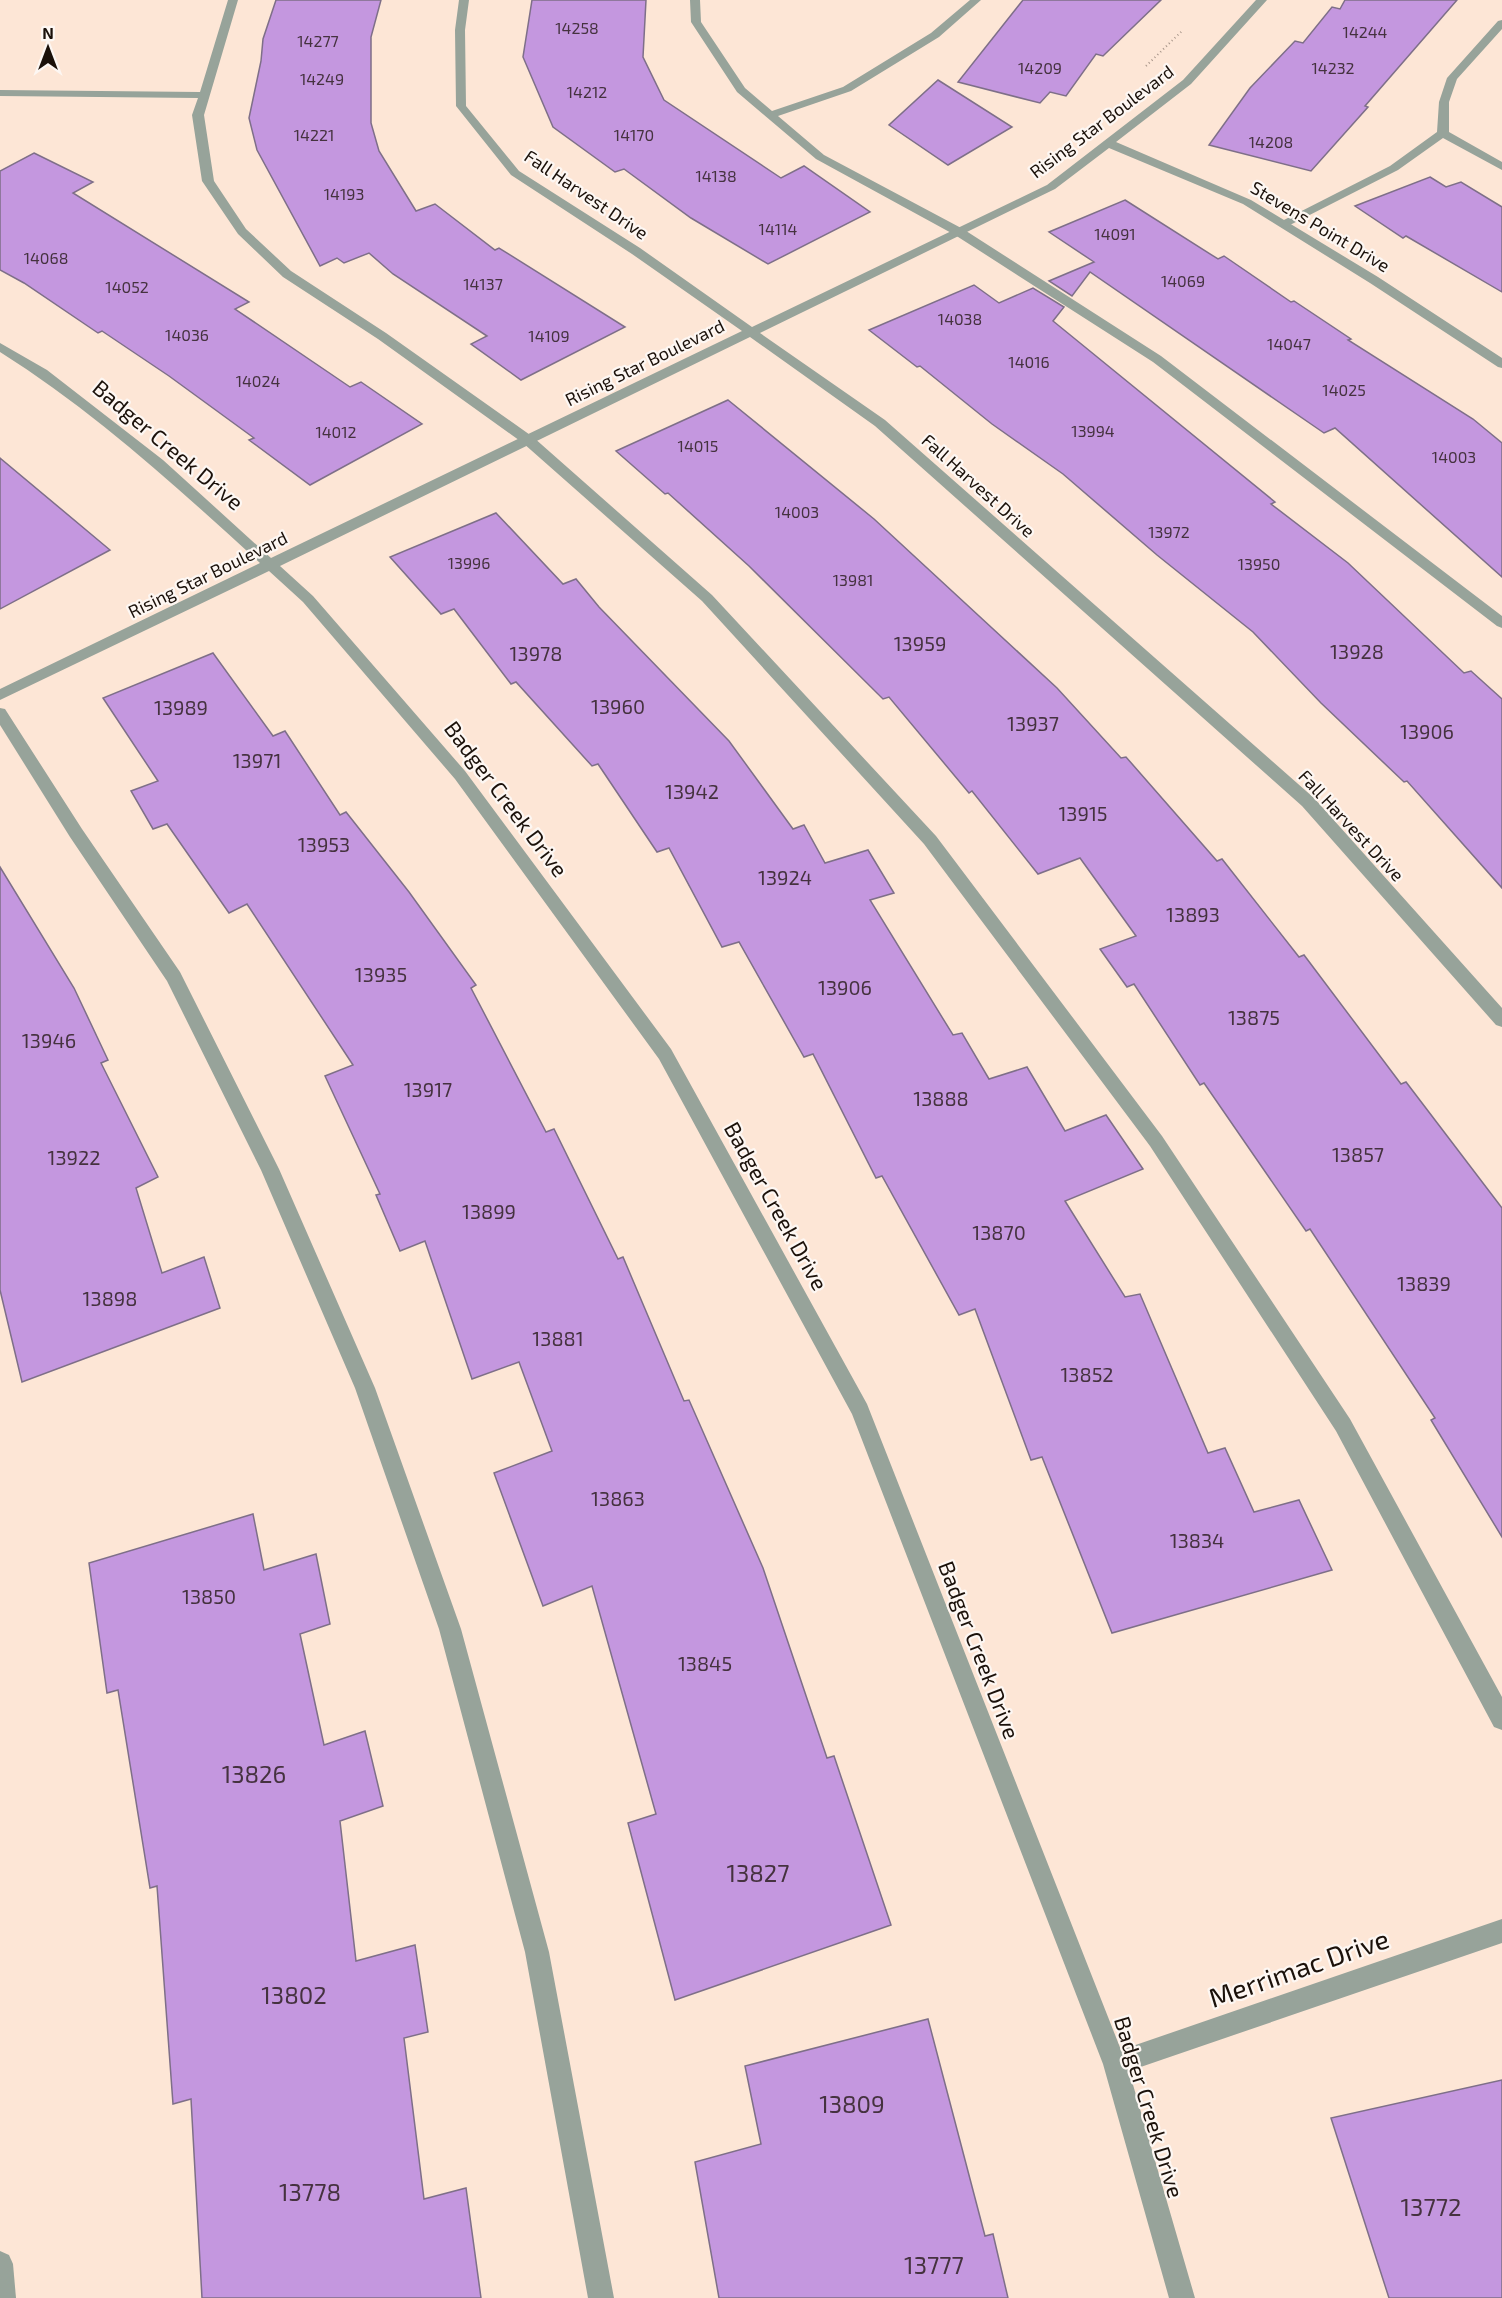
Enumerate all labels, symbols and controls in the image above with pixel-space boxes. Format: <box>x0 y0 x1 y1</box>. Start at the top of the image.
north arrow <box>18 18 78 78</box>
house number: 14258 <box>555 18 599 37</box>
house number: 14244 <box>1343 22 1388 41</box>
text: N <box>42 23 54 42</box>
house number: 14277 <box>297 31 339 50</box>
house number: 14209 <box>1018 58 1062 77</box>
house number: 14232 <box>1311 58 1355 77</box>
street label: Rising Star Boulevard <box>1025 60 1178 183</box>
house number: 14249 <box>300 69 344 88</box>
house number: 14212 <box>567 82 607 101</box>
house number: 14221 <box>294 125 334 144</box>
house number: 14170 <box>614 125 654 144</box>
house number: 14208 <box>1249 132 1293 151</box>
street label: Fall Harvest Drive <box>521 145 653 244</box>
house number: 14138 <box>695 166 737 185</box>
street label: Stevens Point Drive <box>1247 176 1394 276</box>
house number: 14193 <box>324 184 364 203</box>
house number: 14114 <box>759 219 798 238</box>
house number: 14091 <box>1094 224 1136 243</box>
house number: 14068 <box>24 248 68 267</box>
house number: 14069 <box>1161 271 1205 290</box>
house number: 14137 <box>463 274 503 293</box>
house number: 14052 <box>105 277 149 296</box>
house number: 14038 <box>938 309 982 328</box>
street label: Rising Star Boulevard <box>561 314 728 410</box>
house number: 14036 <box>165 325 209 344</box>
house number: 14109 <box>528 326 570 345</box>
house number: 14047 <box>1267 334 1311 353</box>
house number: 14016 <box>1008 352 1050 371</box>
house number: 14024 <box>236 371 280 390</box>
street label: Badger Creek Drive <box>88 374 249 515</box>
house number: 14025 <box>1322 380 1366 399</box>
house number: 13994 <box>1071 421 1115 440</box>
house number: 14012 <box>315 422 357 441</box>
street label: Fall Harvest Drive <box>918 429 1040 542</box>
house number: 14015 <box>678 436 718 455</box>
house number: 14003 <box>1432 447 1476 466</box>
house number: 14003 <box>775 502 819 521</box>
house number: 13972 <box>1148 522 1190 541</box>
street label: Rising Star Boulevard <box>124 526 291 622</box>
house number: 13996 <box>448 553 490 572</box>
house number: 13950 <box>1238 554 1280 573</box>
house number: 13981 <box>833 570 873 589</box>
house number: 13959 <box>894 631 946 655</box>
house number: 13928 <box>1330 639 1384 663</box>
house number: 13978 <box>510 641 562 665</box>
house number: 13960 <box>591 694 645 718</box>
house number: 13989 <box>154 695 208 719</box>
house number: 13937 <box>1007 711 1059 735</box>
street label: Badger Creek Drive <box>440 715 574 881</box>
house number: 13906 <box>1400 719 1454 743</box>
house number: 13971 <box>233 748 281 772</box>
street label: Fall Harvest Drive <box>1294 765 1409 886</box>
house number: 13942 <box>665 779 719 803</box>
house number: 13915 <box>1058 801 1108 825</box>
house number: 13953 <box>298 832 350 856</box>
house number: 13924 <box>758 865 812 889</box>
house number: 13893 <box>1166 902 1220 926</box>
house number: 13935 <box>355 962 407 986</box>
house number: 13906 <box>818 975 872 999</box>
house number: 13875 <box>1228 1005 1280 1029</box>
house number: 13946 <box>22 1028 76 1052</box>
house number: 13917 <box>404 1077 452 1101</box>
house number: 13888 <box>913 1086 969 1110</box>
street label: Badger Creek Drive <box>720 1117 834 1294</box>
house number: 13857 <box>1332 1142 1384 1166</box>
house number: 13922 <box>48 1145 101 1169</box>
house number: 13899 <box>462 1199 516 1223</box>
house number: 13870 <box>972 1220 1026 1244</box>
house number: 13839 <box>1397 1271 1451 1295</box>
house number: 13898 <box>83 1286 137 1310</box>
house number: 13881 <box>532 1326 584 1350</box>
house number: 13852 <box>1060 1362 1114 1386</box>
house number: 13863 <box>591 1486 645 1510</box>
house number: 13834 <box>1170 1528 1224 1552</box>
street label: Badger Creek Drive <box>934 1557 1026 1742</box>
house number: 13850 <box>182 1584 236 1608</box>
house number: 13845 <box>678 1651 732 1675</box>
house number: 13826 <box>222 1759 286 1788</box>
house number: 13827 <box>726 1858 790 1887</box>
street label: Merrimac Drive <box>1204 1921 1393 2013</box>
house number: 13802 <box>261 1980 327 2009</box>
street label: Badger Creek Drive <box>1110 2013 1190 2201</box>
house number: 13809 <box>819 2089 885 2118</box>
house number: 13778 <box>279 2177 341 2206</box>
house number: 13772 <box>1401 2192 1461 2221</box>
house number: 13777 <box>904 2250 964 2279</box>

